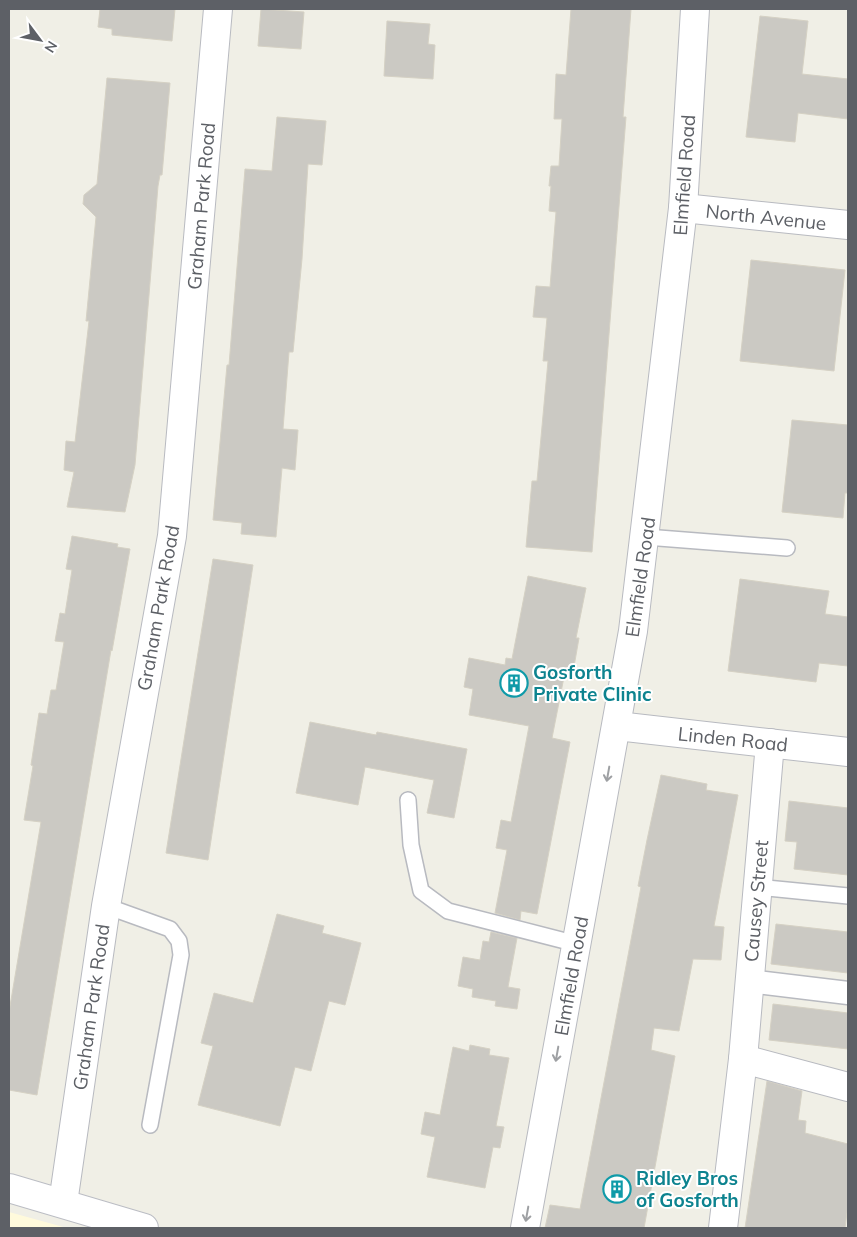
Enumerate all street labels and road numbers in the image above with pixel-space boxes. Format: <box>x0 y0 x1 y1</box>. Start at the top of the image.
street label: Elmfield Road <box>668 114 700 236</box>
street label: Graham Park Road <box>182 121 220 291</box>
street label: North Avenue <box>704 199 828 235</box>
street label: Elmfield Road <box>620 515 660 639</box>
street label: Graham Park Road <box>132 523 184 693</box>
street label: Linden Road <box>677 721 789 757</box>
street label: Causey Street <box>739 839 773 963</box>
street label: Elmfield Road <box>549 914 593 1038</box>
street label: Graham Park Road <box>67 922 115 1092</box>

